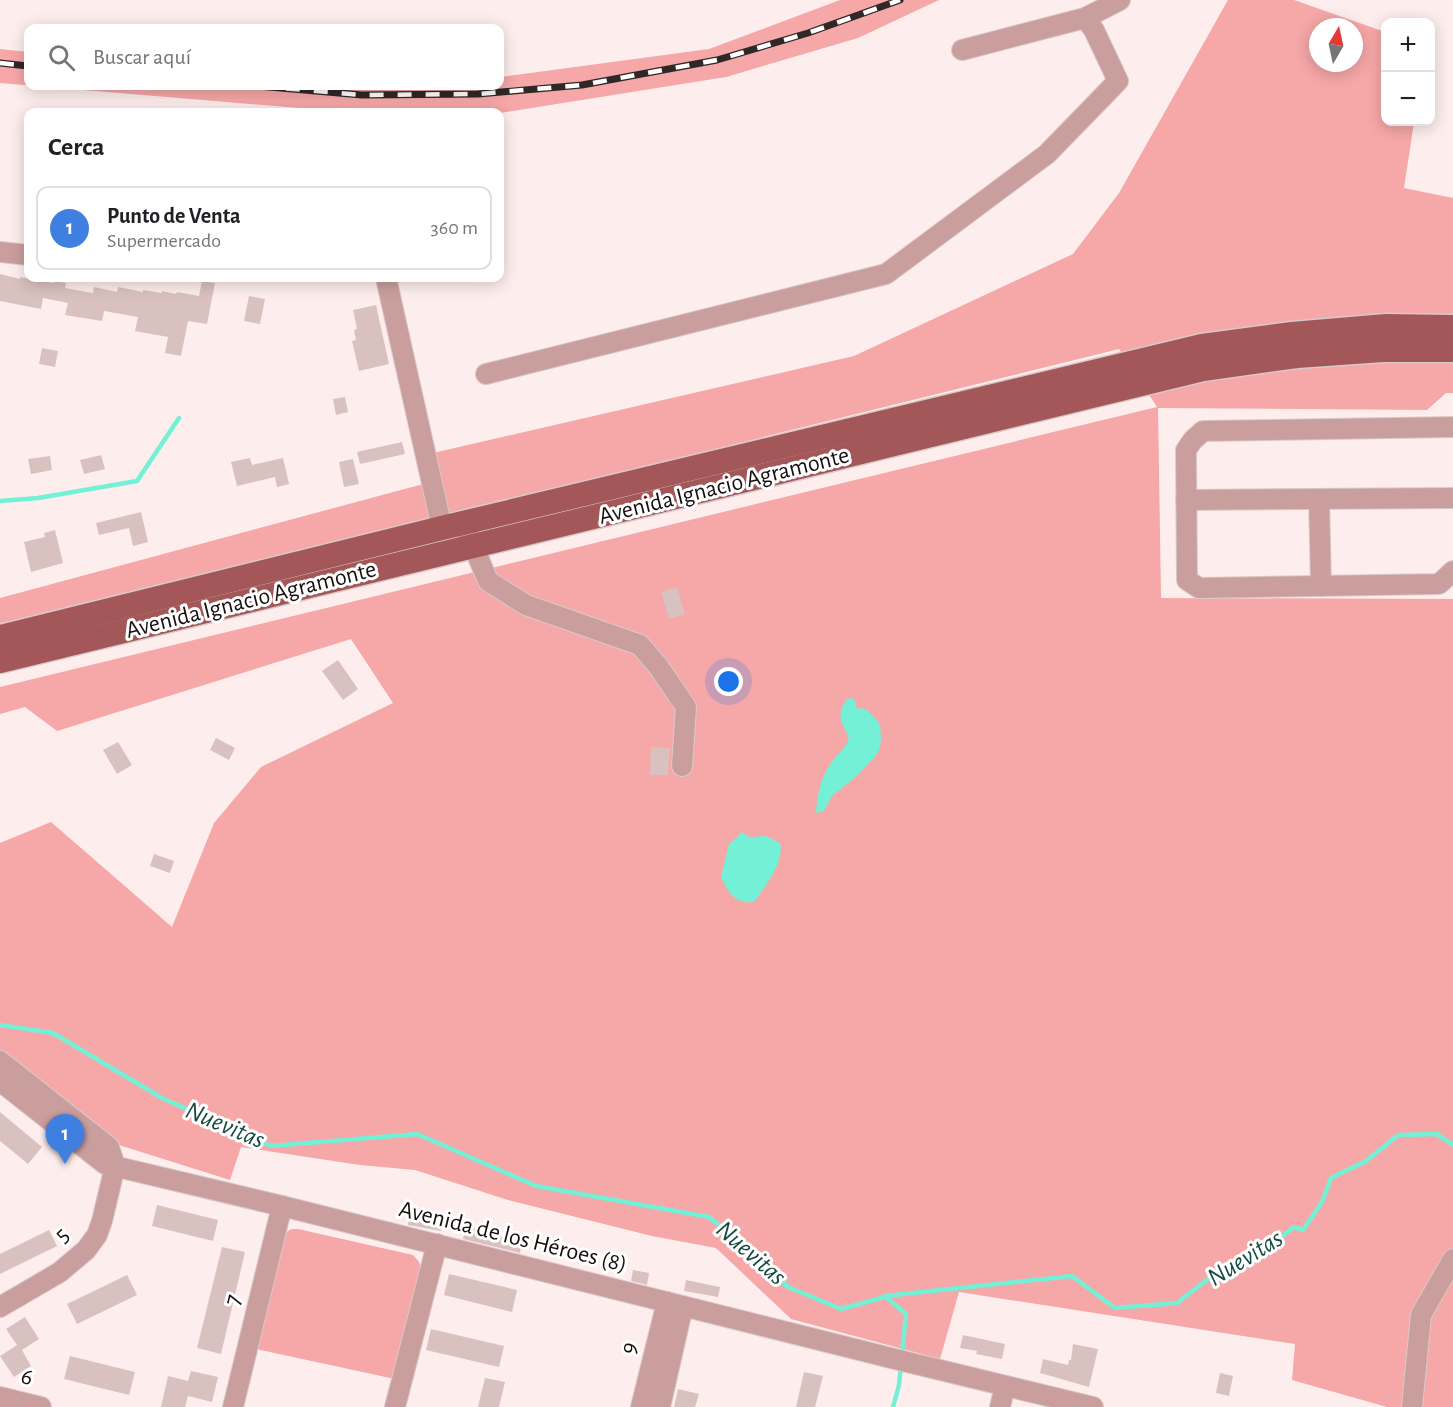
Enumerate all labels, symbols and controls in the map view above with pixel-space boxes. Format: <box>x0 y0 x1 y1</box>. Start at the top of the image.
north arrow <box>1309 18 1363 72</box>
map controls <box>1381 18 1435 126</box>
button: + <box>1381 18 1435 72</box>
search box <box>24 24 504 90</box>
icon: search <box>45 41 78 74</box>
text: Buscar aquí <box>93 46 191 68</box>
button: − <box>1381 72 1435 126</box>
text: Cerca <box>48 134 105 160</box>
text: Punto de Venta <box>107 205 241 227</box>
text: 1 <box>66 218 73 238</box>
text: 360 m <box>431 218 478 238</box>
text: Supermercado <box>107 231 221 251</box>
street label: Avenida Ignacio Agramonte <box>596 443 852 529</box>
street label: Avenida Ignacio Agramonte <box>123 557 379 643</box>
your location <box>714 667 743 696</box>
water label: Nuevitas <box>182 1097 268 1153</box>
pin: 1 <box>46 1114 84 1164</box>
street label: Avenida de los Héroes (8) <box>397 1197 629 1277</box>
water label: Nuevitas <box>711 1216 791 1290</box>
street label: 5 <box>50 1223 74 1247</box>
water label: Nuevitas <box>1203 1225 1287 1291</box>
street label: 7 <box>220 1292 246 1308</box>
street label: 9 <box>616 1340 642 1356</box>
street label: 6 <box>19 1364 35 1390</box>

